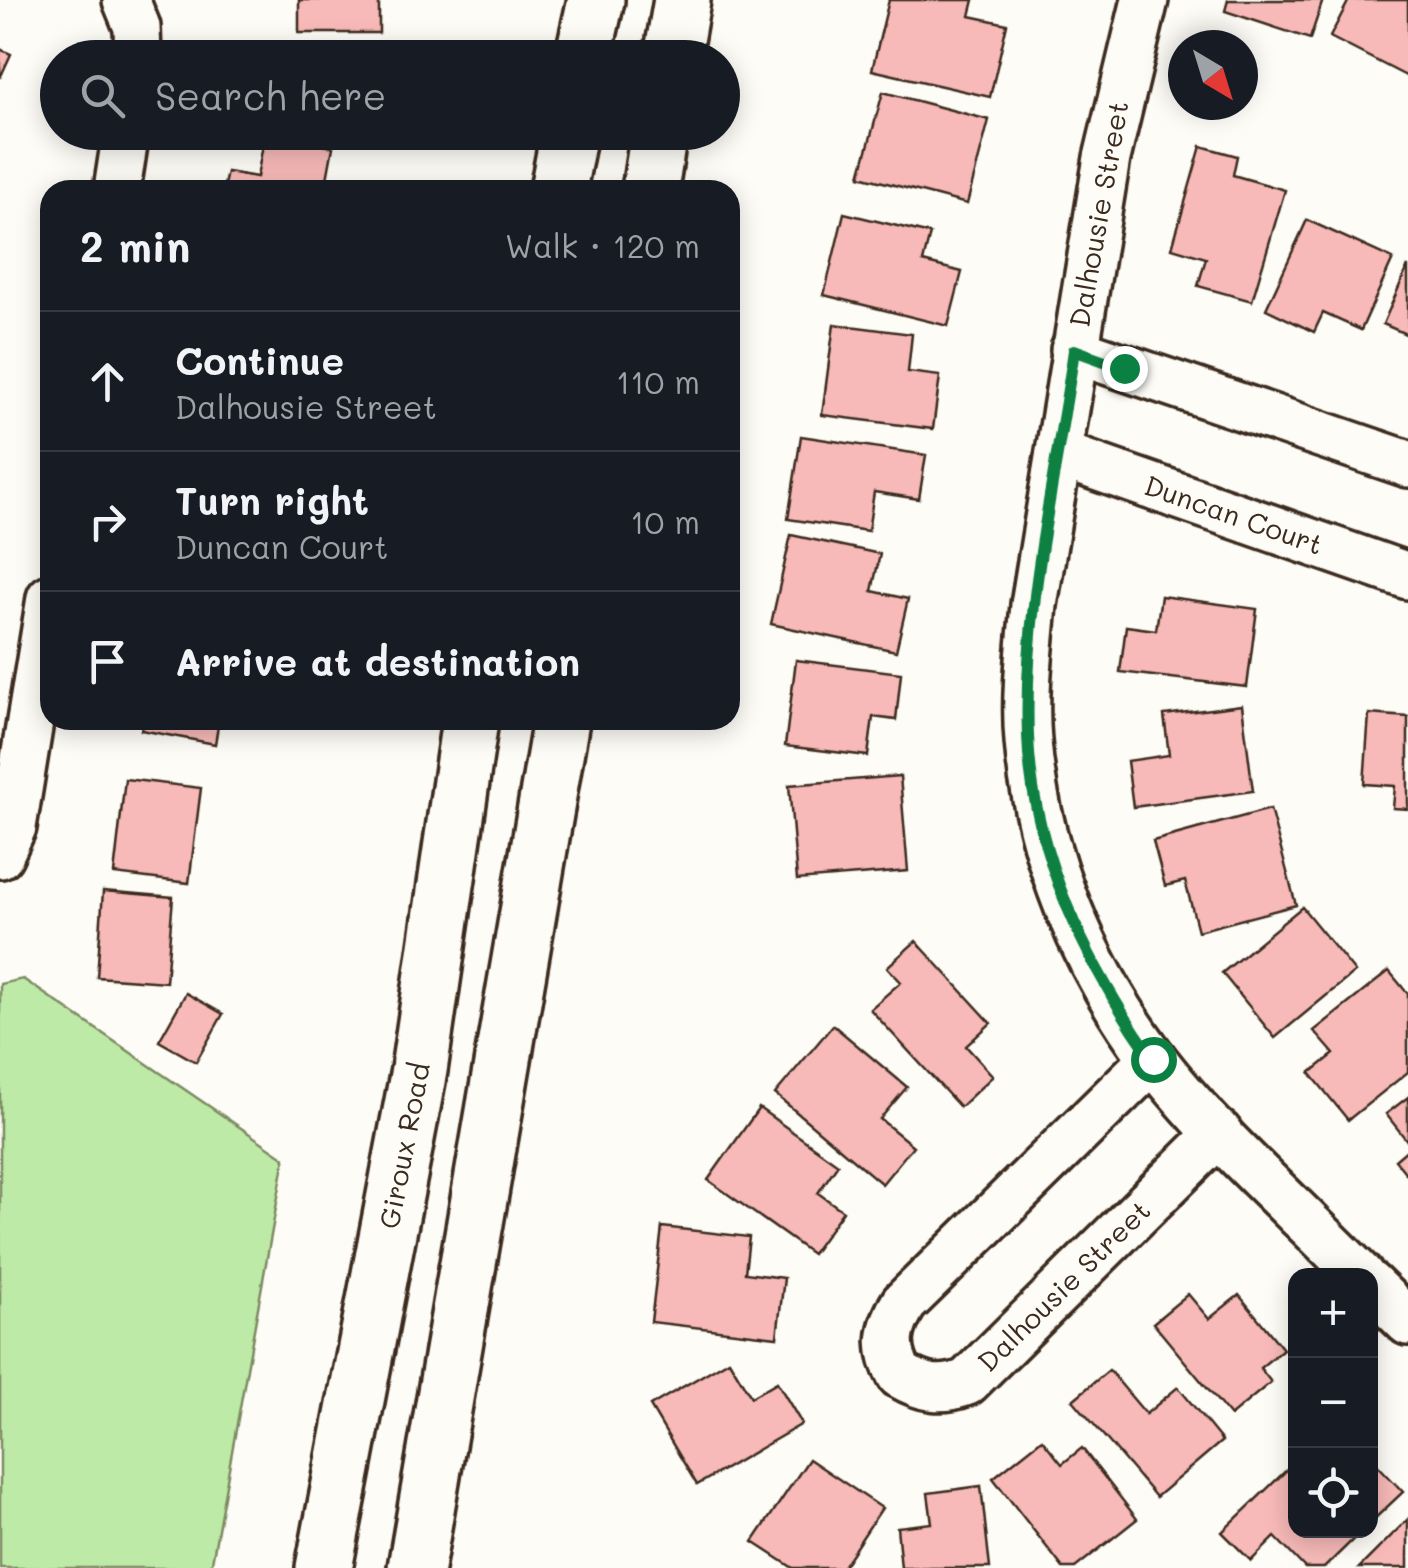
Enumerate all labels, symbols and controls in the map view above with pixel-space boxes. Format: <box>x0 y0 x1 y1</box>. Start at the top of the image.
north arrow <box>1168 30 1258 120</box>
search box <box>40 40 740 150</box>
icon: search <box>75 68 130 123</box>
text: Search here <box>155 70 386 120</box>
street label: Dalhousie Street <box>1060 98 1136 330</box>
text: 2 min <box>80 218 190 273</box>
text: Walk · 120 m <box>505 224 700 266</box>
text: Continue <box>175 335 344 385</box>
route end <box>1102 346 1148 392</box>
icon: ahead <box>80 354 135 409</box>
text: 110 m <box>616 360 700 402</box>
text: Dalhousie Street <box>175 385 437 427</box>
street label: Duncan Court <box>1140 466 1328 562</box>
text: Turn right <box>175 475 369 525</box>
icon: right <box>80 494 135 549</box>
text: 10 m <box>630 500 700 542</box>
text: Duncan Court <box>175 525 388 567</box>
icon: arrive <box>80 634 135 689</box>
text: Arrive at destination <box>175 636 580 686</box>
route start <box>1131 1037 1177 1083</box>
street label: Giroux Road <box>370 1059 437 1231</box>
street label: Dalhousie Street <box>969 1192 1157 1379</box>
map controls <box>1288 1268 1378 1538</box>
button: + <box>1288 1268 1378 1358</box>
button: − <box>1288 1358 1378 1448</box>
button: locate <box>1288 1448 1378 1538</box>

